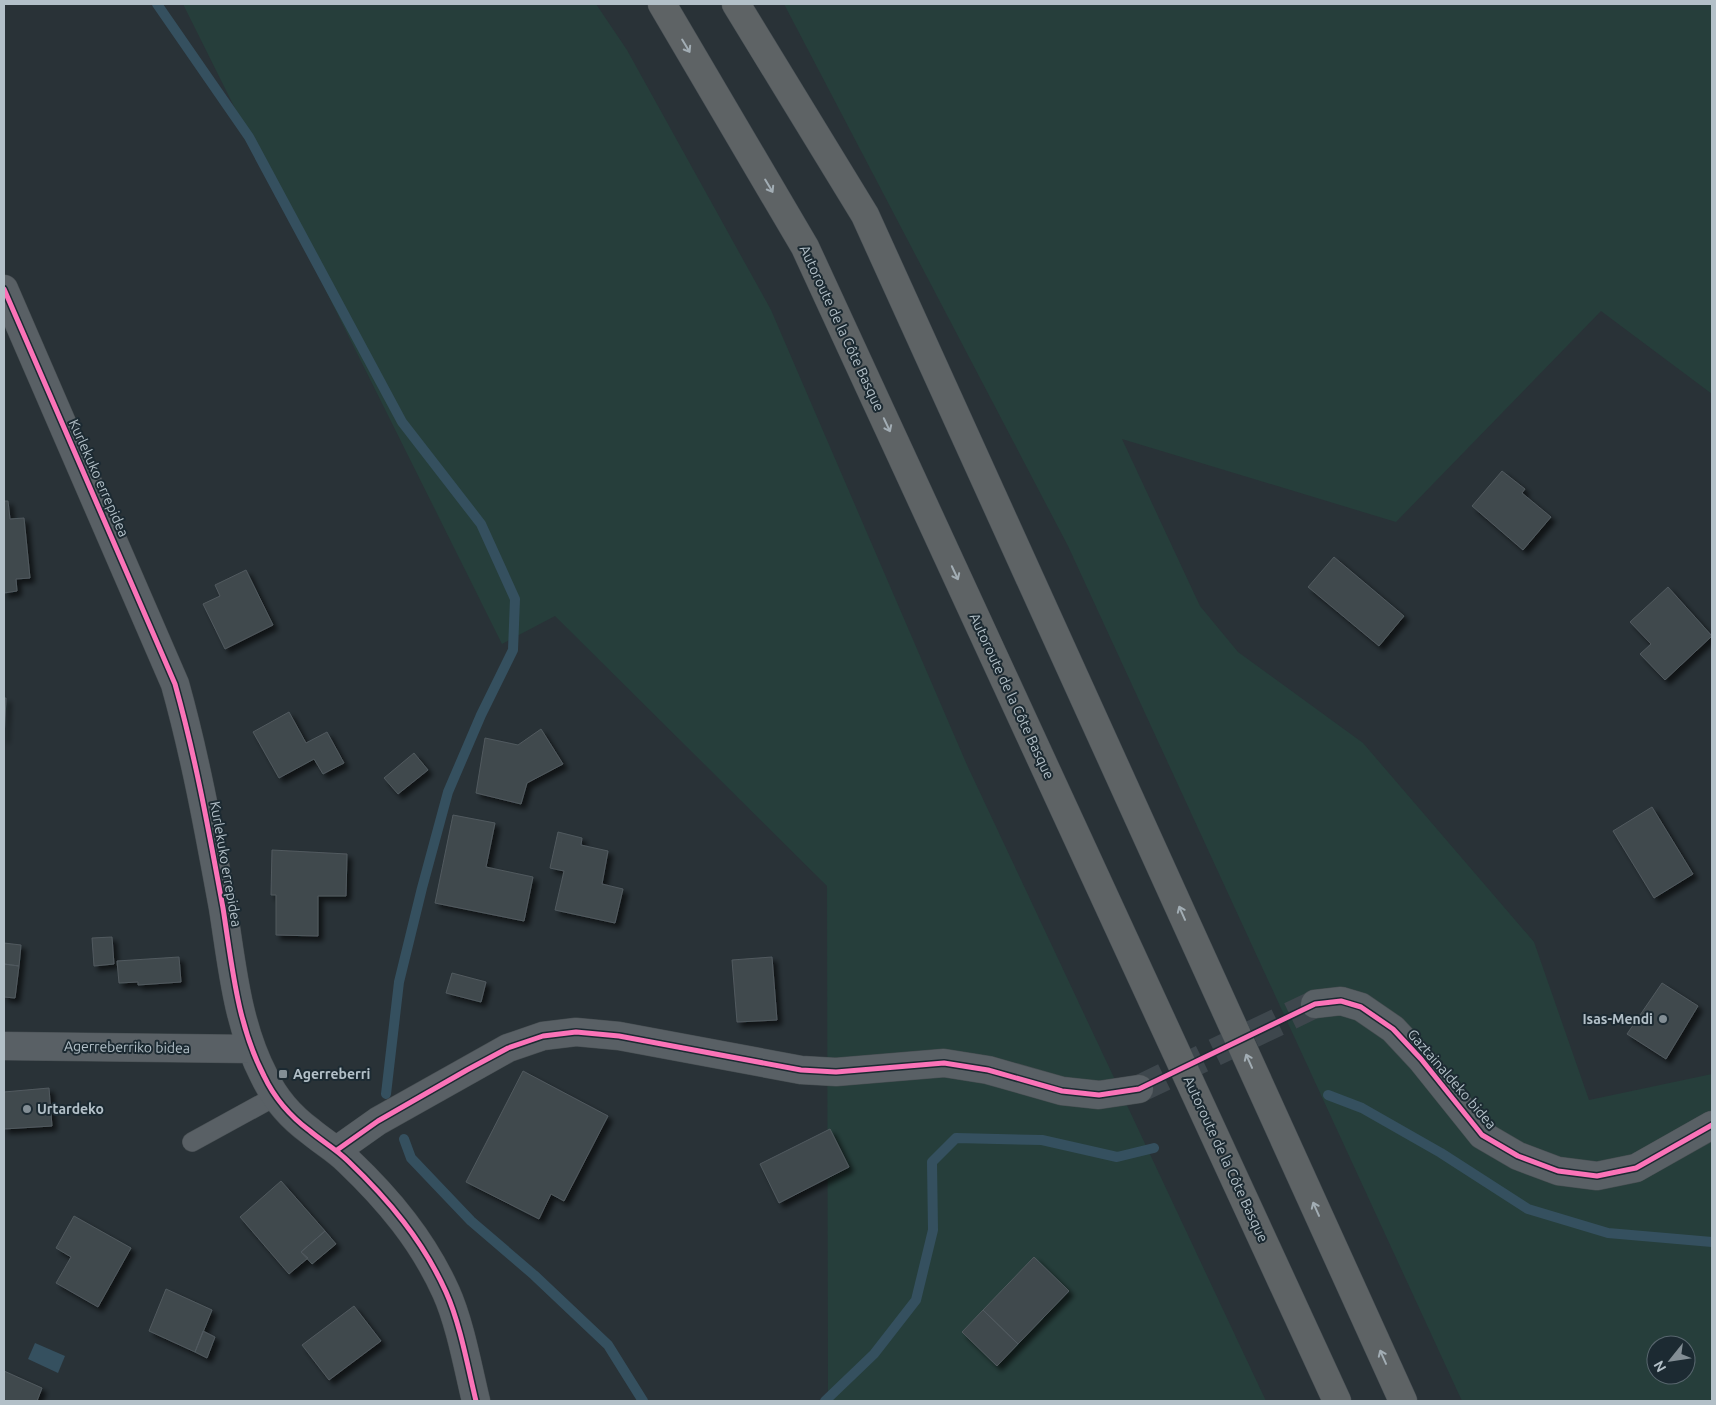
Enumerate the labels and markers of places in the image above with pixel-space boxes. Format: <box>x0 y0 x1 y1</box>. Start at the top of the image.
place label: Isas-Mendi <box>1582 1011 1653 1027</box>
marker: Isas-Mendi <box>1657 1013 1669 1025</box>
place label: Agerreberri <box>293 1066 370 1082</box>
marker: Agerreberri <box>277 1068 289 1080</box>
place label: Urtardeko <box>37 1101 104 1117</box>
marker: Urtardeko <box>21 1103 33 1115</box>

